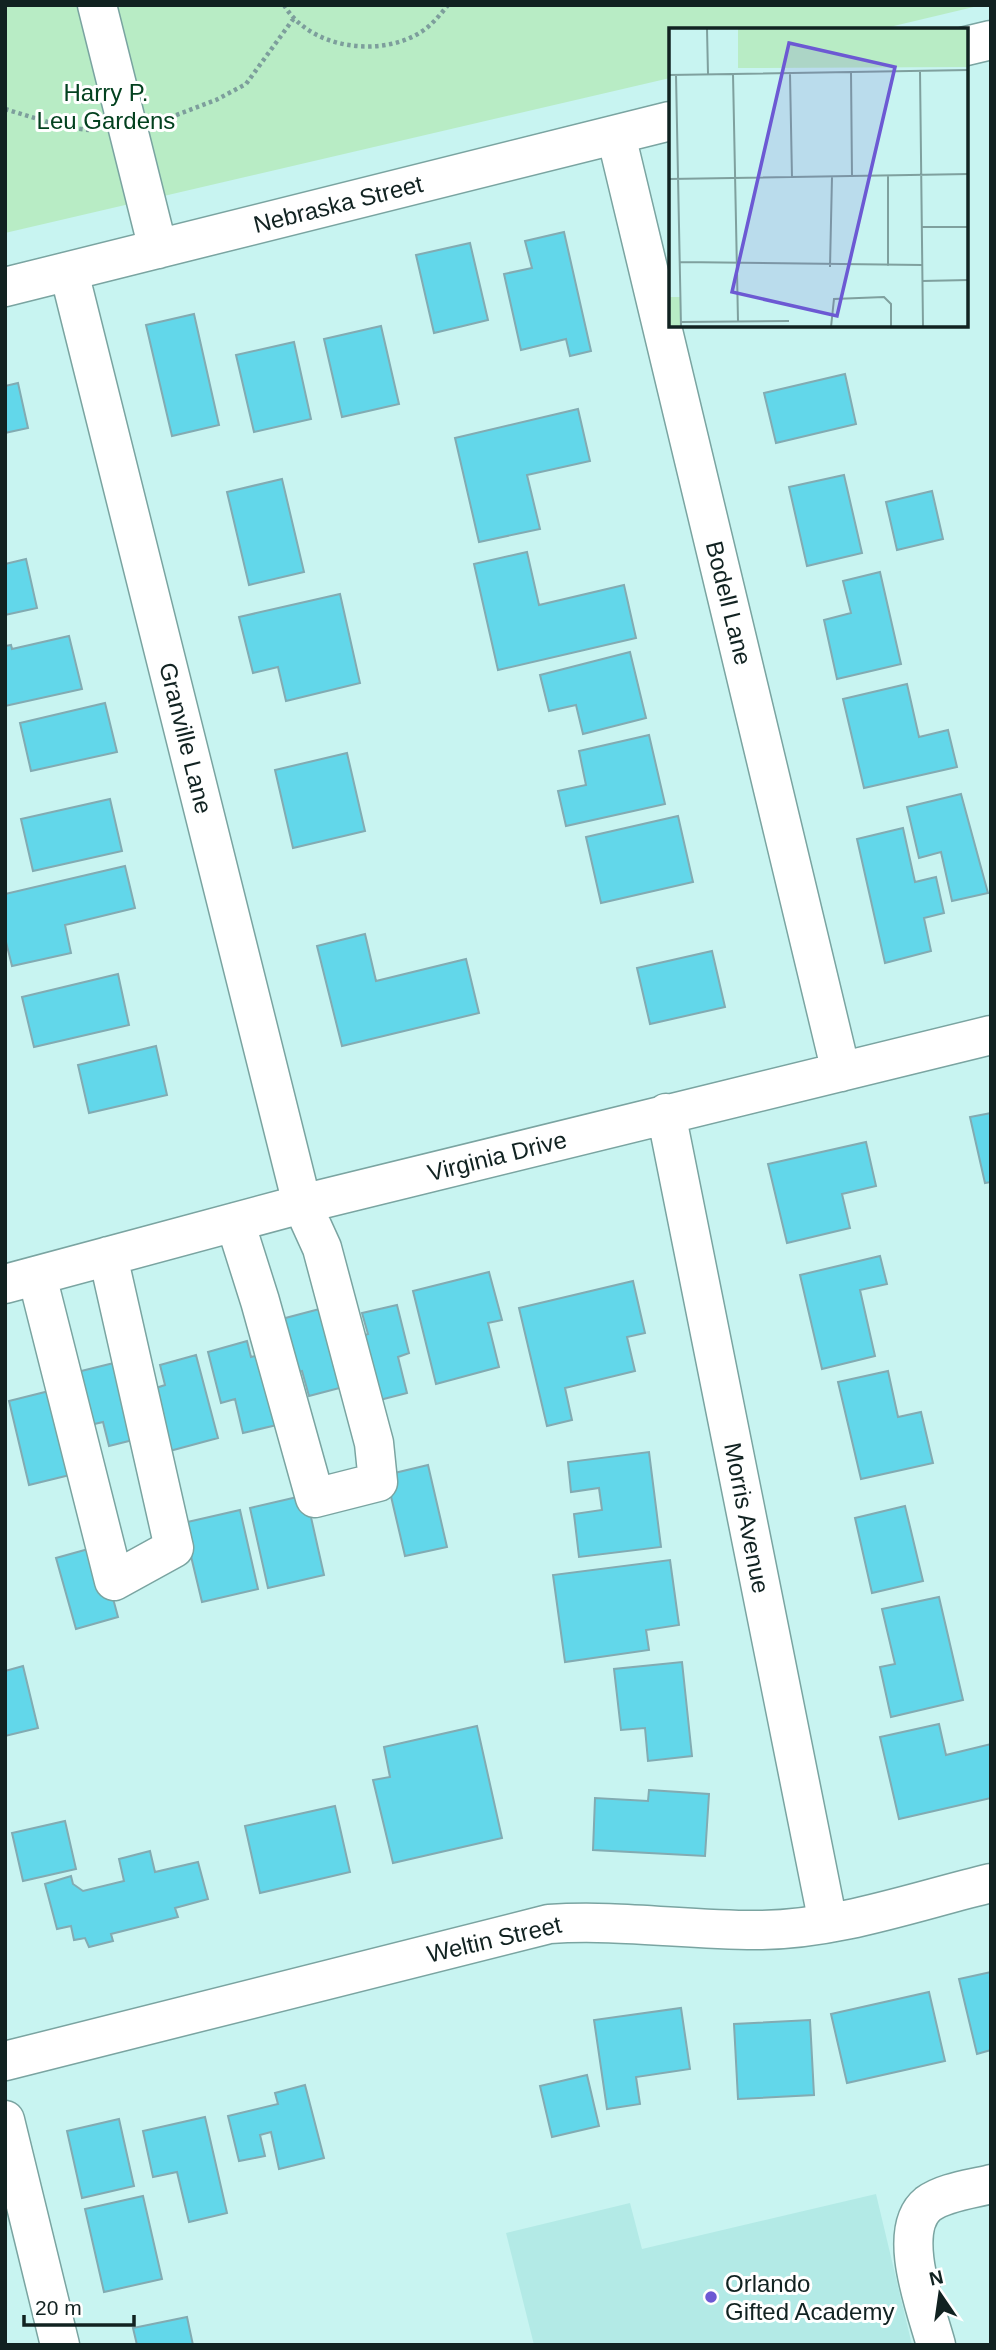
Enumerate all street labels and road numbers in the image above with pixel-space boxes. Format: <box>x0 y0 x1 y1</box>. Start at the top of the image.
street label: Nebraska Street <box>251 170 426 238</box>
street label: Bodell Lane <box>701 538 757 668</box>
street label: Granville Lane <box>154 660 218 816</box>
street label: Virginia Drive <box>425 1126 569 1186</box>
street label: Morris Avenue <box>719 1440 775 1596</box>
street label: Weltin Street <box>424 1910 564 1968</box>

